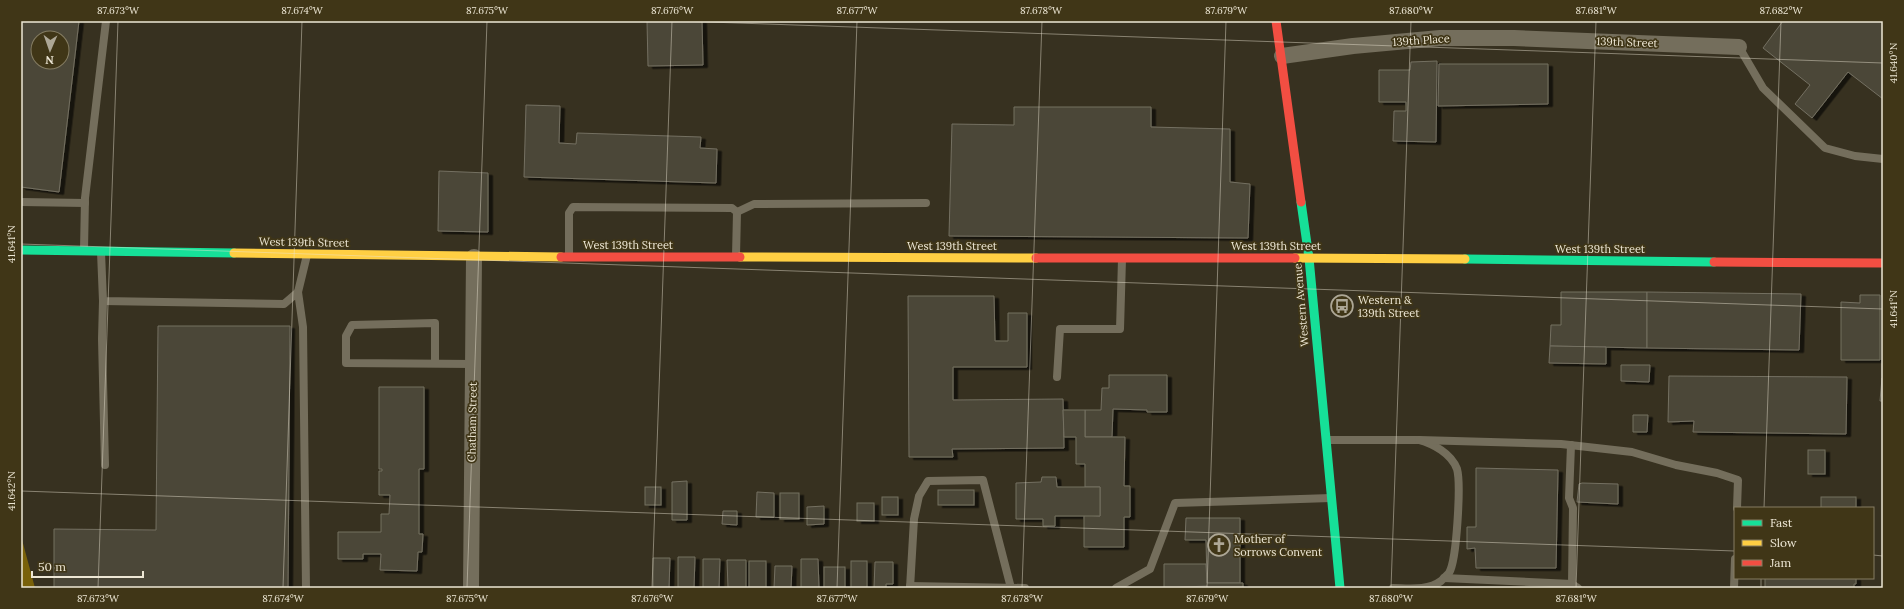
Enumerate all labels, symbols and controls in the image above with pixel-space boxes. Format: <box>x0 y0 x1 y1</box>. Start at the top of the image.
text: 87.673°W <box>97 4 140 17</box>
text: 87.674°W <box>281 4 324 17</box>
text: 87.675°W <box>466 4 509 17</box>
text: 87.676°W <box>651 4 694 17</box>
text: 87.677°W <box>836 4 879 17</box>
text: 87.678°W <box>1020 4 1063 17</box>
text: 87.679°W <box>1205 4 1248 17</box>
text: 87.680°W <box>1389 4 1434 17</box>
text: 87.681°W <box>1575 4 1618 17</box>
text: 87.682°W <box>1760 4 1804 17</box>
north arrow <box>30 30 70 70</box>
street label: 139th Place <box>1392 31 1450 49</box>
street label: 139th Street <box>1596 34 1659 50</box>
text: 41.640°N <box>1887 42 1900 83</box>
text: N <box>45 53 54 67</box>
text: 41.641°N <box>5 225 18 263</box>
street label: West 139th Street <box>259 234 350 250</box>
street label: West 139th Street <box>583 238 674 252</box>
street label: West 139th Street <box>907 239 998 253</box>
street label: West 139th Street <box>1231 239 1322 253</box>
street label: West 139th Street <box>1555 242 1646 256</box>
street label: Western Avenue <box>1290 263 1312 347</box>
text: 41.641°N <box>1887 290 1900 328</box>
bus stop icon: Western & 139th Street <box>1329 293 1355 319</box>
place label: Western & 139th Street <box>1358 293 1420 320</box>
street label: Chatham Street <box>464 381 480 462</box>
text: 41.642°N <box>5 471 18 511</box>
legend <box>1734 507 1874 579</box>
text: Fast <box>1770 515 1793 530</box>
church icon: Mother of Sorrows Convent <box>1206 532 1232 558</box>
place label: Mother of Sorrows Convent <box>1234 532 1323 559</box>
text: Slow <box>1770 535 1797 550</box>
scale bar <box>32 553 143 579</box>
text: Jam <box>1769 555 1791 570</box>
text: 50 m <box>38 559 66 574</box>
text: 87.673°W <box>77 592 120 605</box>
text: 87.674°W <box>262 592 305 605</box>
text: 87.675°W <box>446 592 489 605</box>
text: 87.676°W <box>631 592 674 605</box>
text: 87.677°W <box>816 592 859 605</box>
text: 87.678°W <box>1001 592 1044 605</box>
text: 87.679°W <box>1186 592 1229 605</box>
text: 87.680°W <box>1369 592 1414 605</box>
text: 87.681°W <box>1555 592 1598 605</box>

